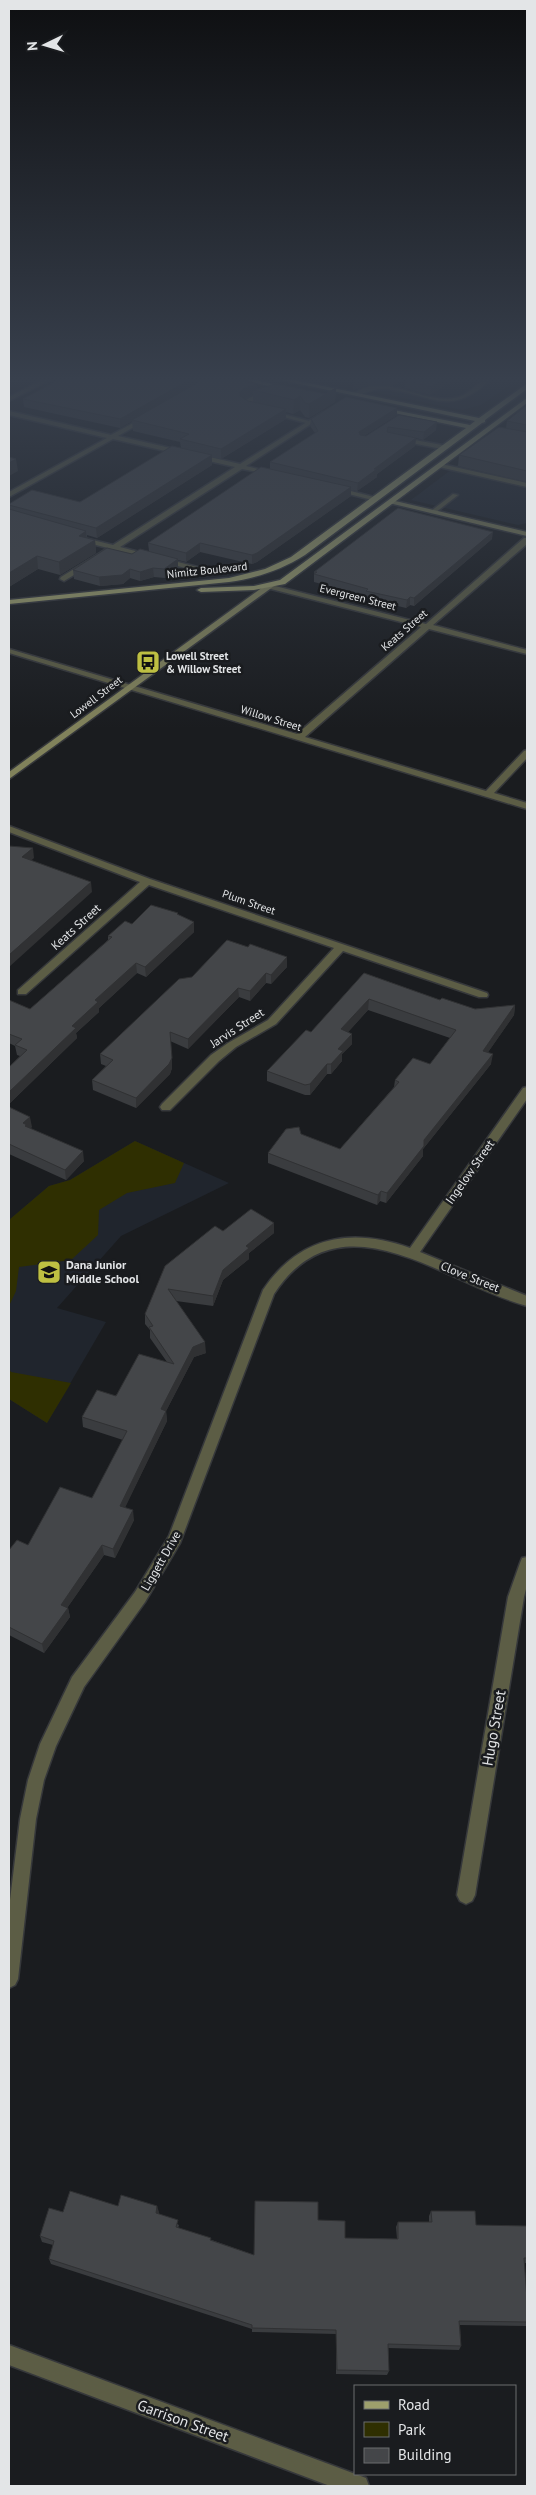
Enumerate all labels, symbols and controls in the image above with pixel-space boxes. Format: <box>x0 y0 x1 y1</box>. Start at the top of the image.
north arrow <box>20 20 70 70</box>
text: N <box>23 41 41 52</box>
street label: Nimitz Boulevard <box>166 559 248 581</box>
street label: Evergreen Street <box>318 581 398 613</box>
street label: Keats Street <box>378 606 430 654</box>
bus stop icon: Lowell Street & Willow Street <box>135 649 161 675</box>
place label: Lowell Street & Willow Street <box>166 649 241 676</box>
street label: Lowell Street <box>67 673 125 721</box>
street label: Willow Street <box>239 702 303 734</box>
street label: Plum Street <box>221 886 278 918</box>
street label: Keats Street <box>48 900 104 953</box>
street label: Jarvis Street <box>206 1005 267 1051</box>
street label: Ingelow Street <box>442 1137 497 1207</box>
place label: Dana Junior Middle School <box>66 1257 139 1286</box>
street label: Clove Street <box>439 1258 502 1295</box>
school or university icon: Dana Junior Middle School <box>36 1259 62 1285</box>
street label: Liggett Drive <box>137 1528 184 1593</box>
street label: Hugo Street <box>478 1689 510 1767</box>
legend <box>354 2385 516 2475</box>
street label: Garrison Street <box>135 2395 231 2446</box>
text: Road <box>398 2395 430 2414</box>
text: Park <box>398 2420 426 2439</box>
text: Building <box>398 2445 452 2464</box>

